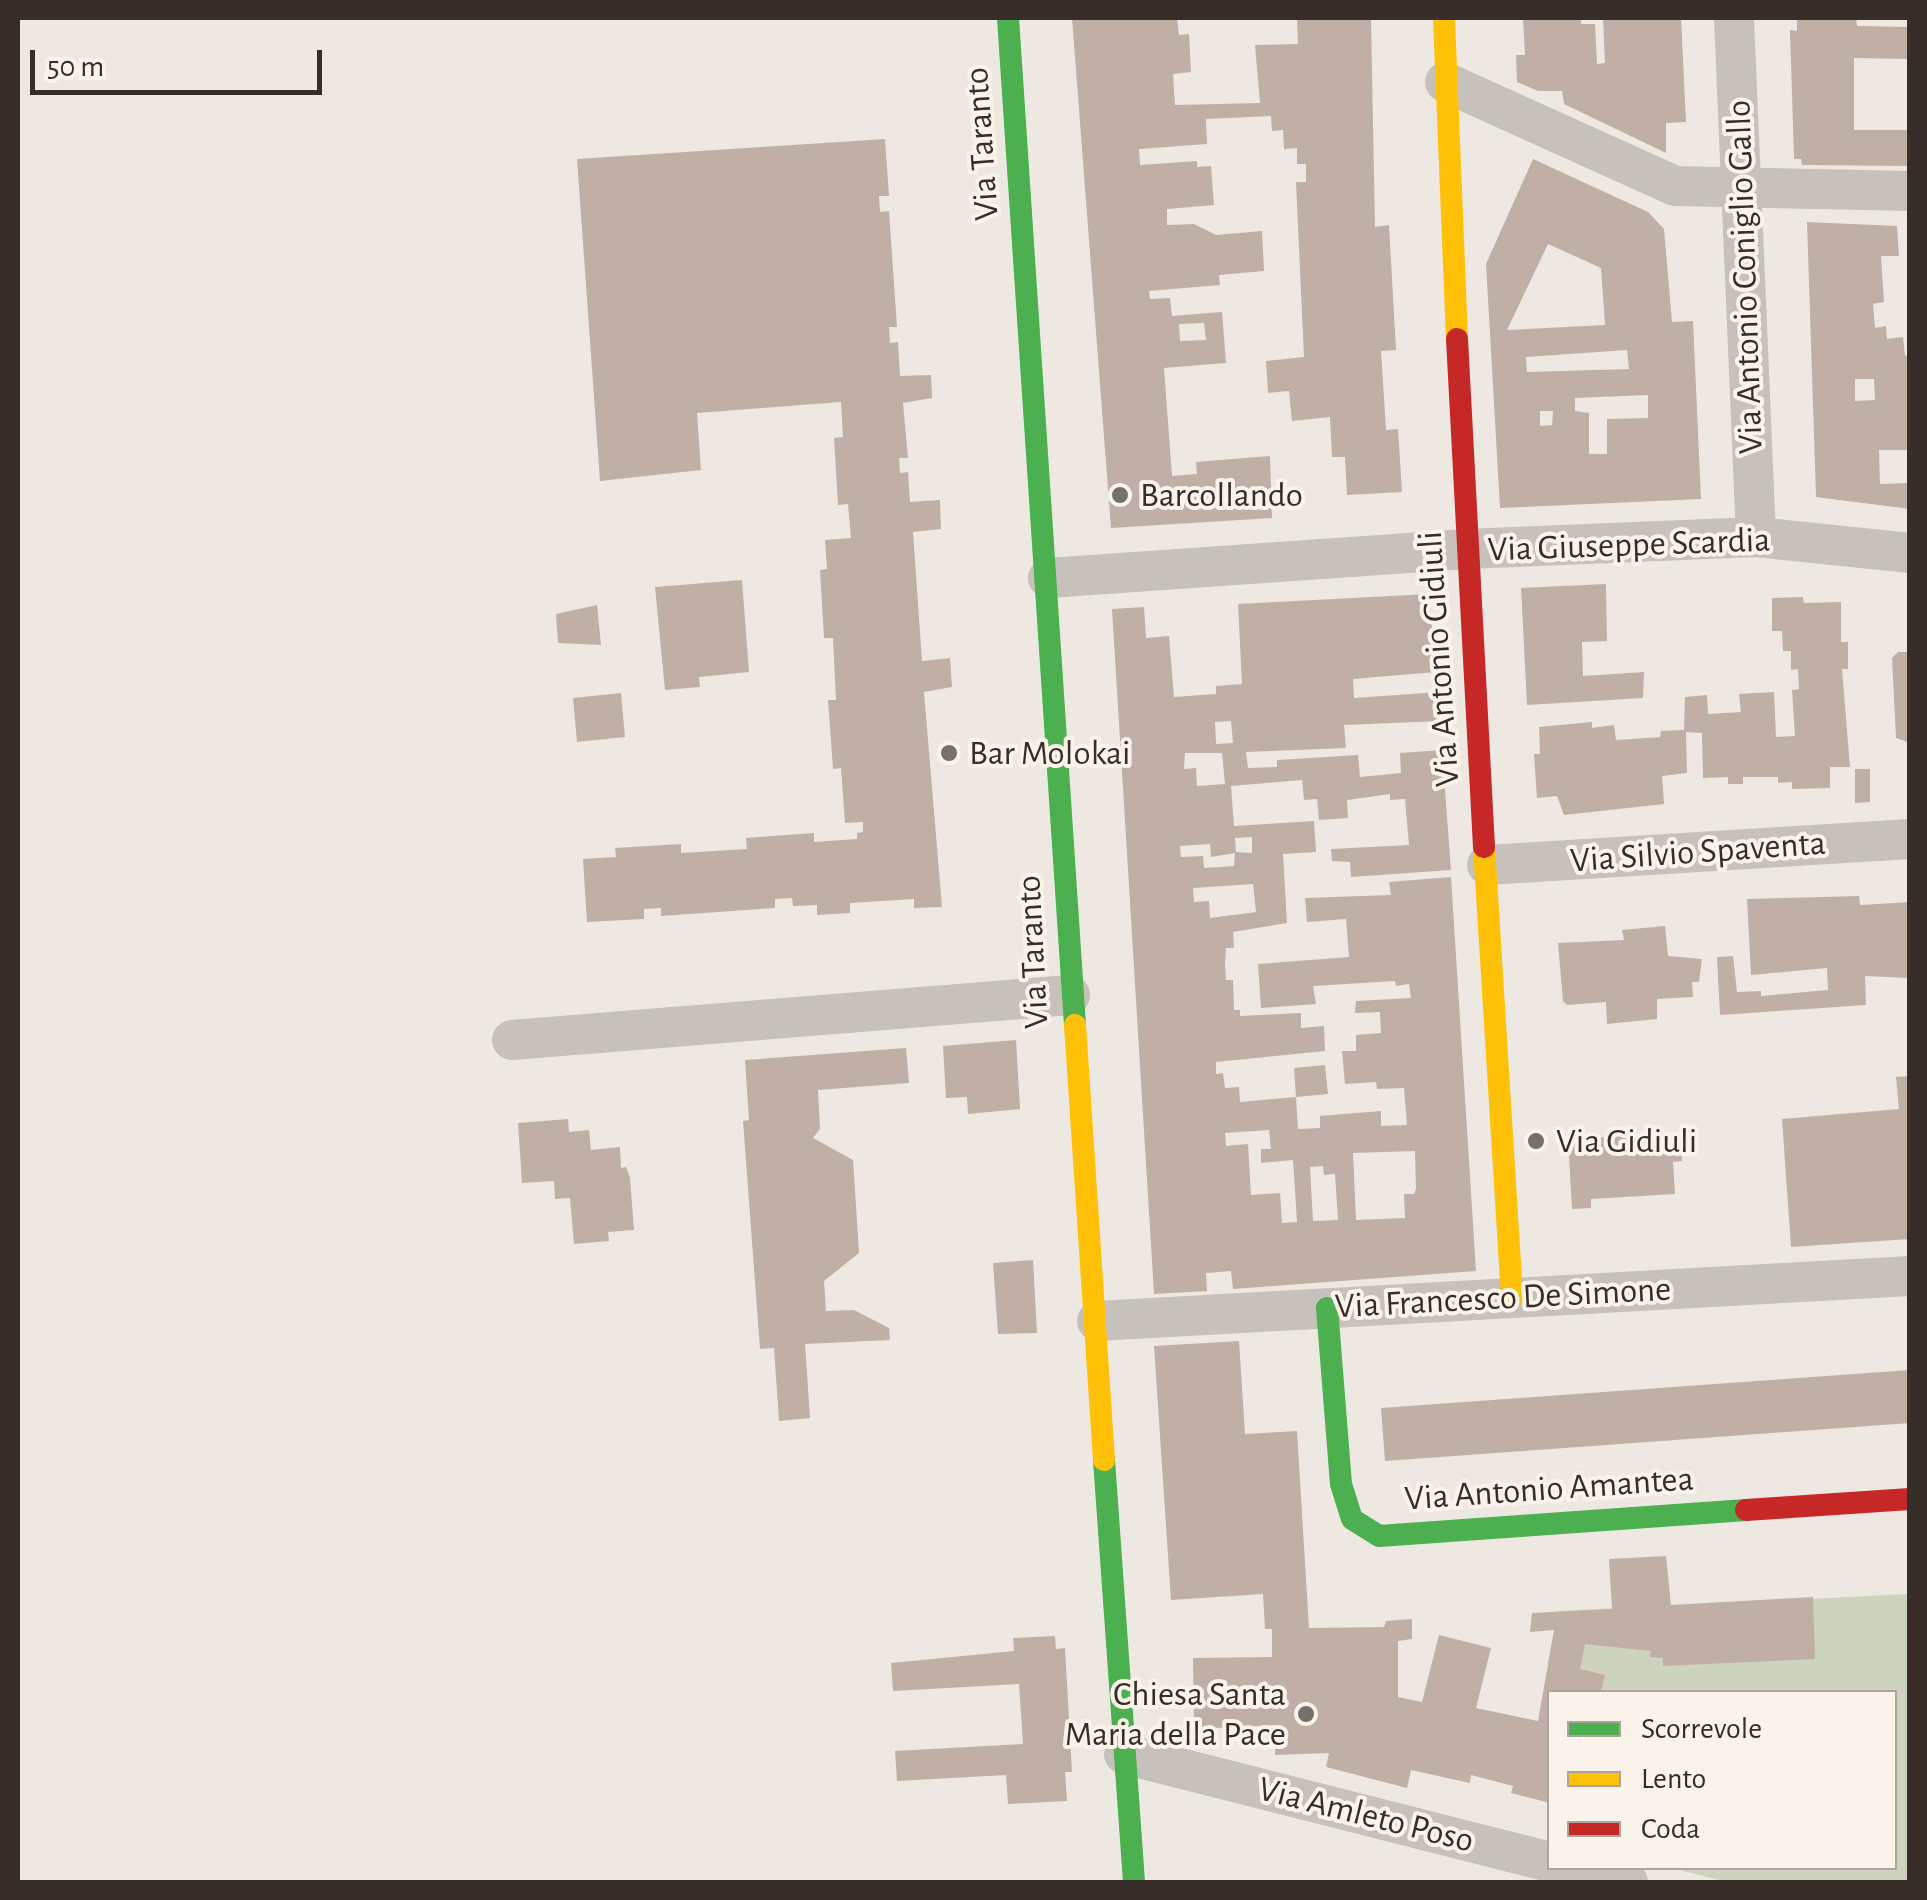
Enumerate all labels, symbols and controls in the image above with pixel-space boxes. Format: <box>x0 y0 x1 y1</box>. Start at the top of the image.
scale bar <box>35 30 328 92</box>
text: 50 m <box>47 52 104 82</box>
street label: Via Taranto <box>956 66 1008 222</box>
street label: Via Antonio Coniglio Gallo <box>1718 99 1772 455</box>
place label: Barcollando <box>1140 474 1303 516</box>
marker: Barcollando <box>1109 484 1131 506</box>
street label: Via Giuseppe Scardia <box>1487 519 1771 571</box>
street label: Via Antonio Gidiuli <box>1409 530 1469 788</box>
place label: Bar Molokai <box>969 732 1131 774</box>
marker: Bar Molokai <box>938 742 960 764</box>
street label: Via Silvio Spaventa <box>1569 822 1827 882</box>
street label: Via Taranto <box>1008 874 1058 1030</box>
place label: Via Gidiuli <box>1556 1120 1697 1162</box>
marker: Via Gidiuli <box>1525 1130 1547 1152</box>
street label: Via Francesco De Simone <box>1334 1268 1672 1328</box>
street label: Via Antonio Amantea <box>1403 1458 1695 1520</box>
place label: Chiesa Santa Maria della Pace <box>1065 1673 1286 1755</box>
legend <box>1547 1690 1897 1870</box>
marker: Chiesa Santa Maria della Pace <box>1295 1703 1317 1725</box>
text: Scorrevole <box>1641 1714 1762 1744</box>
text: Lento <box>1641 1764 1706 1794</box>
street label: Via Amleto Poso <box>1254 1768 1478 1862</box>
text: Coda <box>1641 1814 1700 1844</box>

